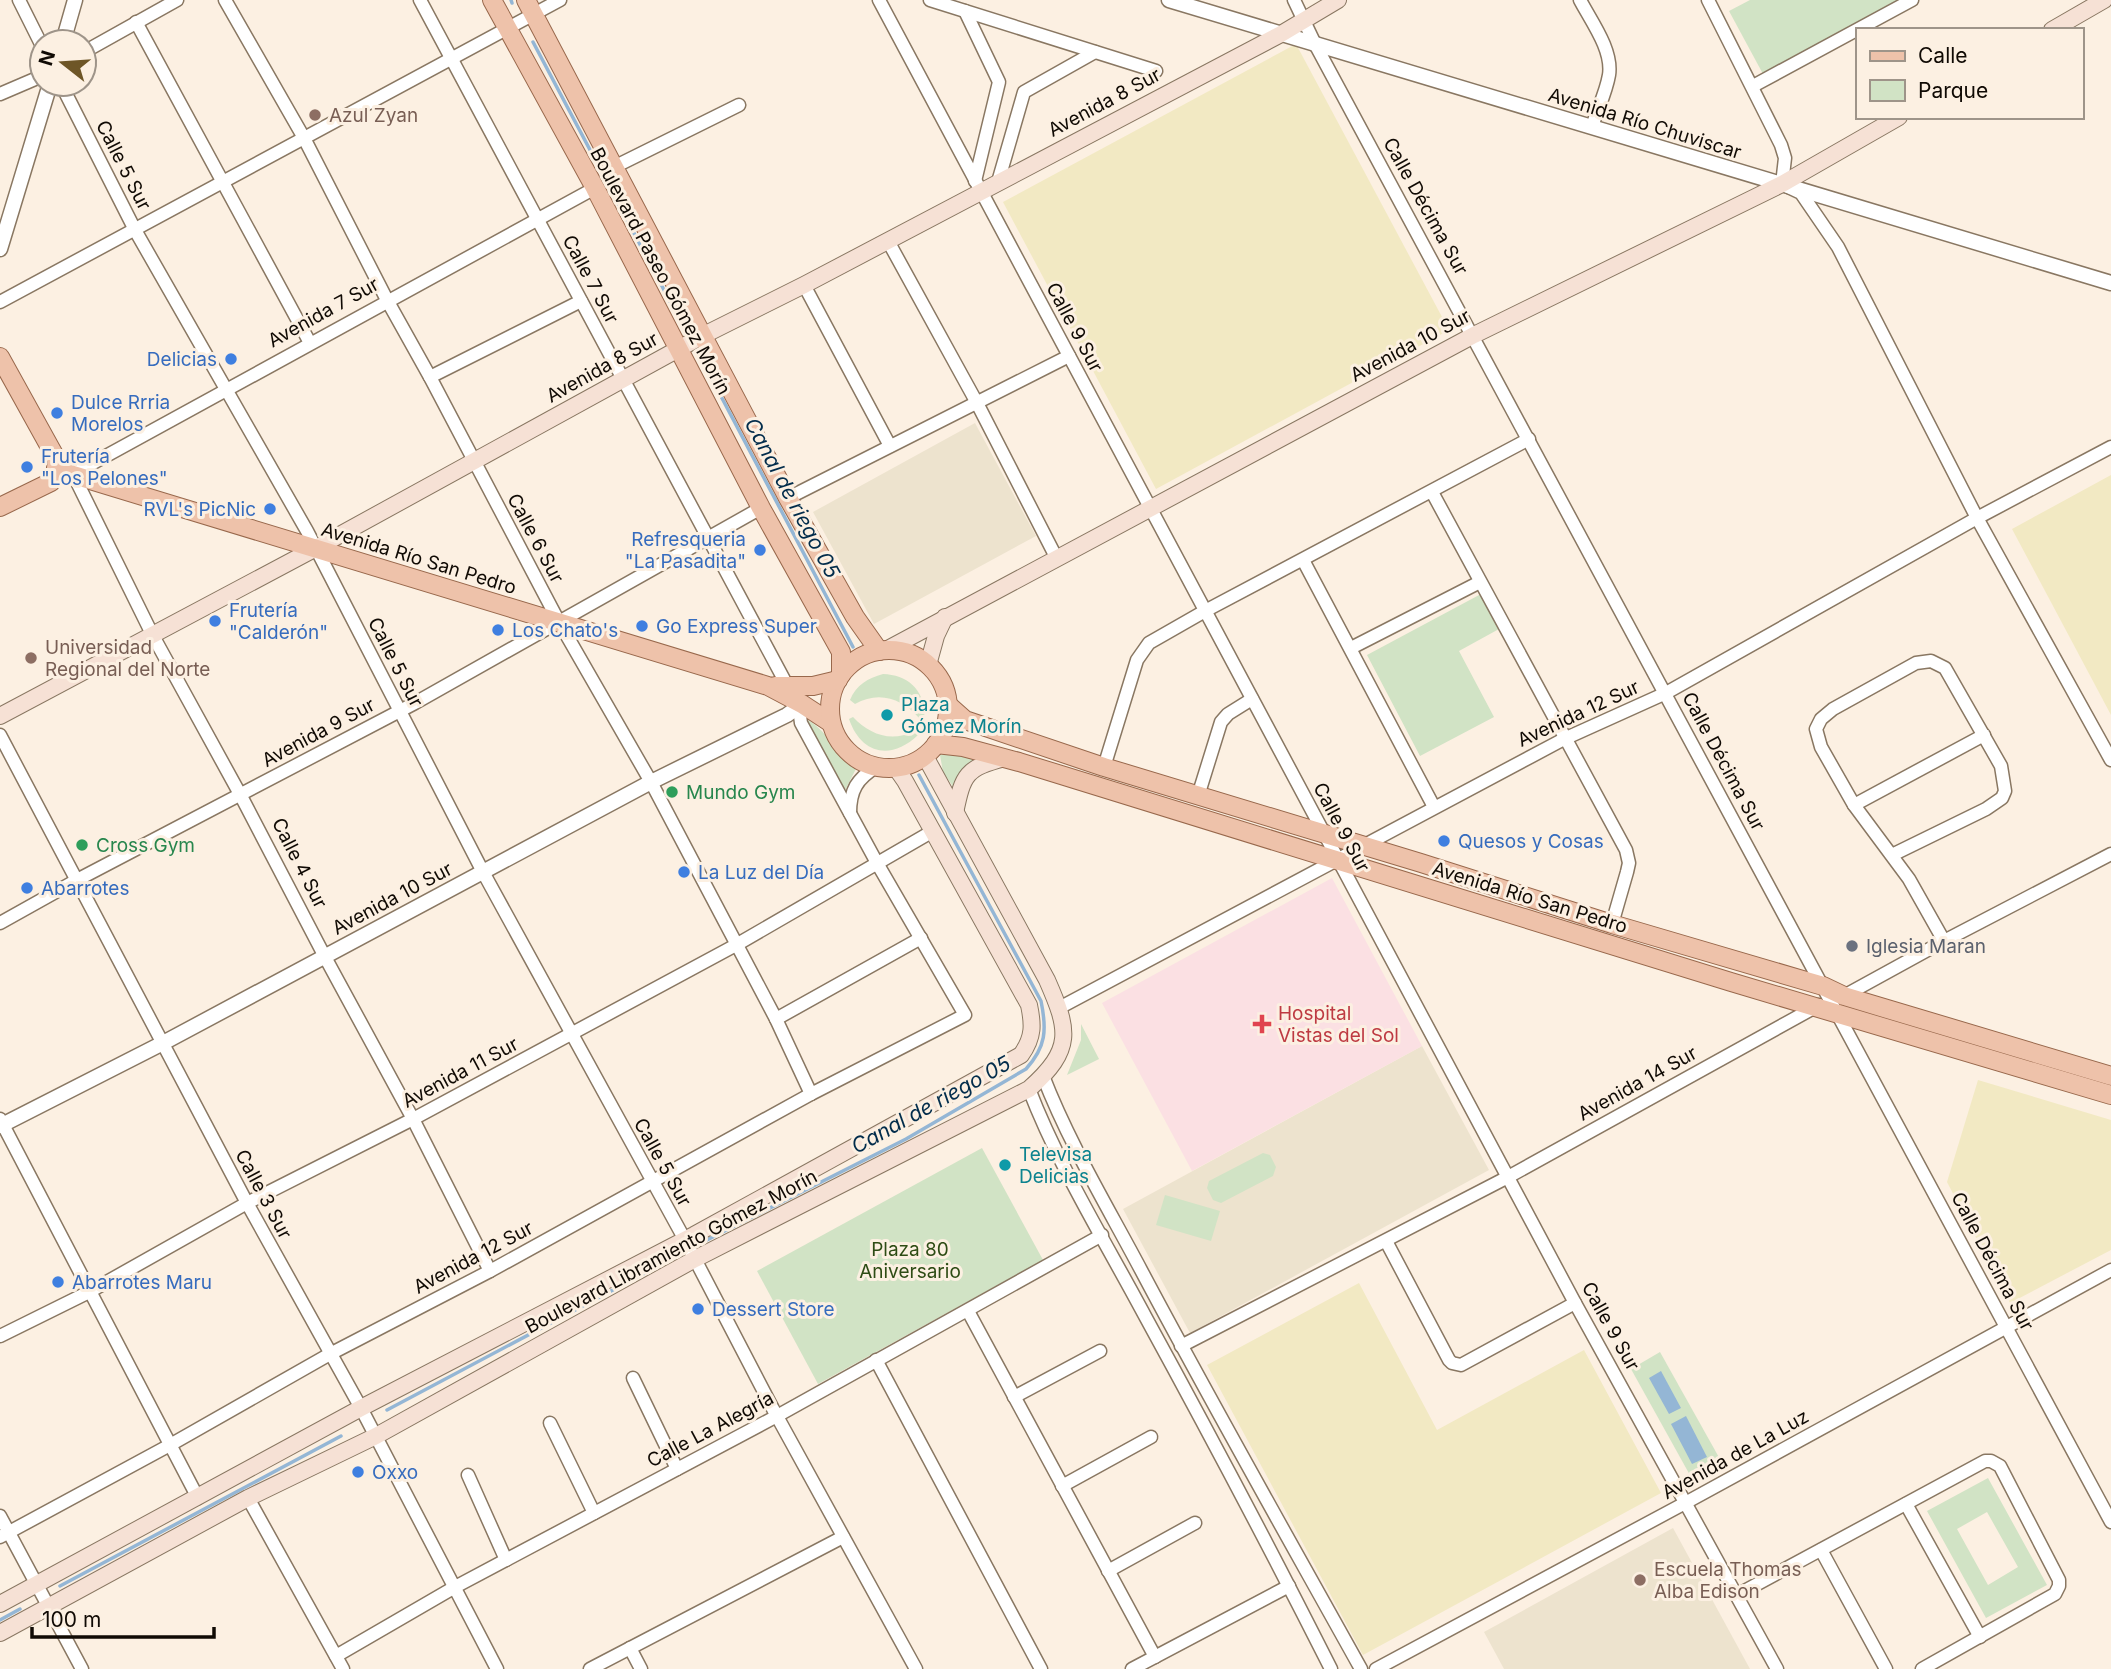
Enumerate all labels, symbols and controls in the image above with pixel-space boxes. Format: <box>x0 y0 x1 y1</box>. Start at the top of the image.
north arrow <box>28 28 98 98</box>
legend <box>1856 28 2083 119</box>
text: Calle <box>1918 43 1968 68</box>
text: N <box>34 48 60 68</box>
street label: Avenida 8 Sur <box>1044 63 1165 142</box>
text: Parque <box>1918 78 1988 103</box>
street label: Avenida Río Chuviscar <box>1545 83 1744 164</box>
place label: Azul Zyan <box>329 104 418 127</box>
marker: Azul Zyan <box>307 107 323 123</box>
street label: Calle 5 Sur <box>91 116 156 214</box>
street label: Calle Décima Sur <box>1378 133 1473 279</box>
street label: Boulevard Paseo Gómez Morín <box>585 144 736 399</box>
street label: Calle 7 Sur <box>558 231 623 327</box>
street label: Avenida 7 Sur <box>264 272 383 352</box>
street label: Calle 9 Sur <box>1041 279 1108 376</box>
street label: Avenida 10 Sur <box>1346 304 1474 387</box>
street label: Avenida 8 Sur <box>542 327 662 408</box>
place label: Delicias <box>147 348 217 371</box>
marker: Delicias <box>223 351 239 367</box>
place label: Dulce Rrria Morelos <box>71 391 170 436</box>
marker: Dulce Rrria Morelos <box>49 405 65 421</box>
water label: Canal de riego 05 <box>740 413 845 583</box>
place label: Frutería "Los Pelones" <box>41 445 168 490</box>
marker: Frutería "Los Pelones" <box>19 459 35 475</box>
street label: Calle 6 Sur <box>502 490 569 587</box>
place label: RVL's PicNic <box>144 498 256 521</box>
marker: RVL's PicNic <box>262 501 278 517</box>
street label: Avenida Río San Pedro <box>319 518 519 599</box>
place label: Refresqueria "La Pasadita" <box>625 528 746 573</box>
marker: Refresqueria "La Pasadita" <box>752 542 768 558</box>
place label: Frutería "Calderón" <box>229 599 328 644</box>
marker: Frutería "Calderón" <box>207 613 223 629</box>
street label: Calle 5 Sur <box>363 613 428 711</box>
place label: Go Express Super <box>656 615 817 638</box>
marker: Go Express Super <box>634 618 650 634</box>
place label: Los Chato's <box>512 619 618 642</box>
marker: Los Chato's <box>490 622 506 638</box>
place label: Universidad Regional del Norte <box>45 636 210 681</box>
marker: Universidad Regional del Norte <box>23 650 39 666</box>
street label: Avenida 12 Sur <box>1514 675 1643 752</box>
street label: Calle Décima Sur <box>1677 688 1770 834</box>
street label: Avenida 9 Sur <box>258 693 379 772</box>
place label: Plaza Gómez Morín <box>901 693 1022 738</box>
marker: Plaza Gómez Morín <box>879 707 895 723</box>
street label: Calle 9 Sur <box>1308 779 1375 876</box>
place label: Mundo Gym <box>686 781 796 804</box>
marker: Mundo Gym <box>664 784 680 800</box>
street label: Calle 4 Sur <box>267 814 332 912</box>
place label: Quesos y Cosas <box>1458 830 1604 853</box>
marker: Quesos y Cosas <box>1436 833 1452 849</box>
place label: Cross Gym <box>96 834 195 857</box>
marker: Cross Gym <box>74 837 90 853</box>
street label: Avenida 10 Sur <box>328 857 456 940</box>
street label: Avenida Río San Pedro <box>1430 857 1630 938</box>
place label: La Luz del Día <box>698 861 824 884</box>
marker: La Luz del Día <box>676 864 692 880</box>
place label: Abarrotes <box>41 877 129 900</box>
marker: Abarrotes <box>19 880 35 896</box>
place label: Iglesia Maran <box>1866 935 1986 958</box>
marker: Iglesia Maran <box>1844 938 1860 954</box>
place label: Hospital Vistas del Sol <box>1278 1002 1399 1047</box>
marker: Hospital Vistas del Sol <box>1252 1014 1272 1034</box>
street label: Avenida 11 Sur <box>398 1032 522 1113</box>
street label: Avenida 14 Sur <box>1574 1041 1701 1126</box>
water label: Canal de riego 05 <box>847 1050 1015 1159</box>
street label: Calle 5 Sur <box>629 1114 696 1211</box>
place label: Televisa Delicias <box>1019 1143 1092 1188</box>
street label: Calle 3 Sur <box>230 1146 297 1243</box>
marker: Televisa Delicias <box>997 1157 1013 1173</box>
street label: Boulevard Libramiento Gómez Morín <box>521 1164 821 1338</box>
street label: Calle Décima Sur <box>1946 1188 2039 1334</box>
street label: Avenida 12 Sur <box>410 1216 537 1299</box>
park label: Plaza 80 Aniversario <box>859 1238 961 1283</box>
place label: Abarrotes Maru <box>72 1271 212 1294</box>
marker: Abarrotes Maru <box>50 1274 66 1290</box>
street label: Calle 9 Sur <box>1577 1278 1644 1375</box>
place label: Dessert Store <box>712 1298 834 1321</box>
marker: Dessert Store <box>690 1301 706 1317</box>
street label: Calle La Alegría <box>643 1386 777 1472</box>
street label: Avenida de La Luz <box>1658 1405 1813 1504</box>
place label: Oxxo <box>372 1461 418 1484</box>
marker: Oxxo <box>350 1464 366 1480</box>
place label: Escuela Thomas Alba Edison <box>1654 1558 1801 1603</box>
marker: Escuela Thomas Alba Edison <box>1632 1572 1648 1588</box>
scale bar <box>32 1596 214 1640</box>
text: 100 m <box>42 1607 101 1632</box>

